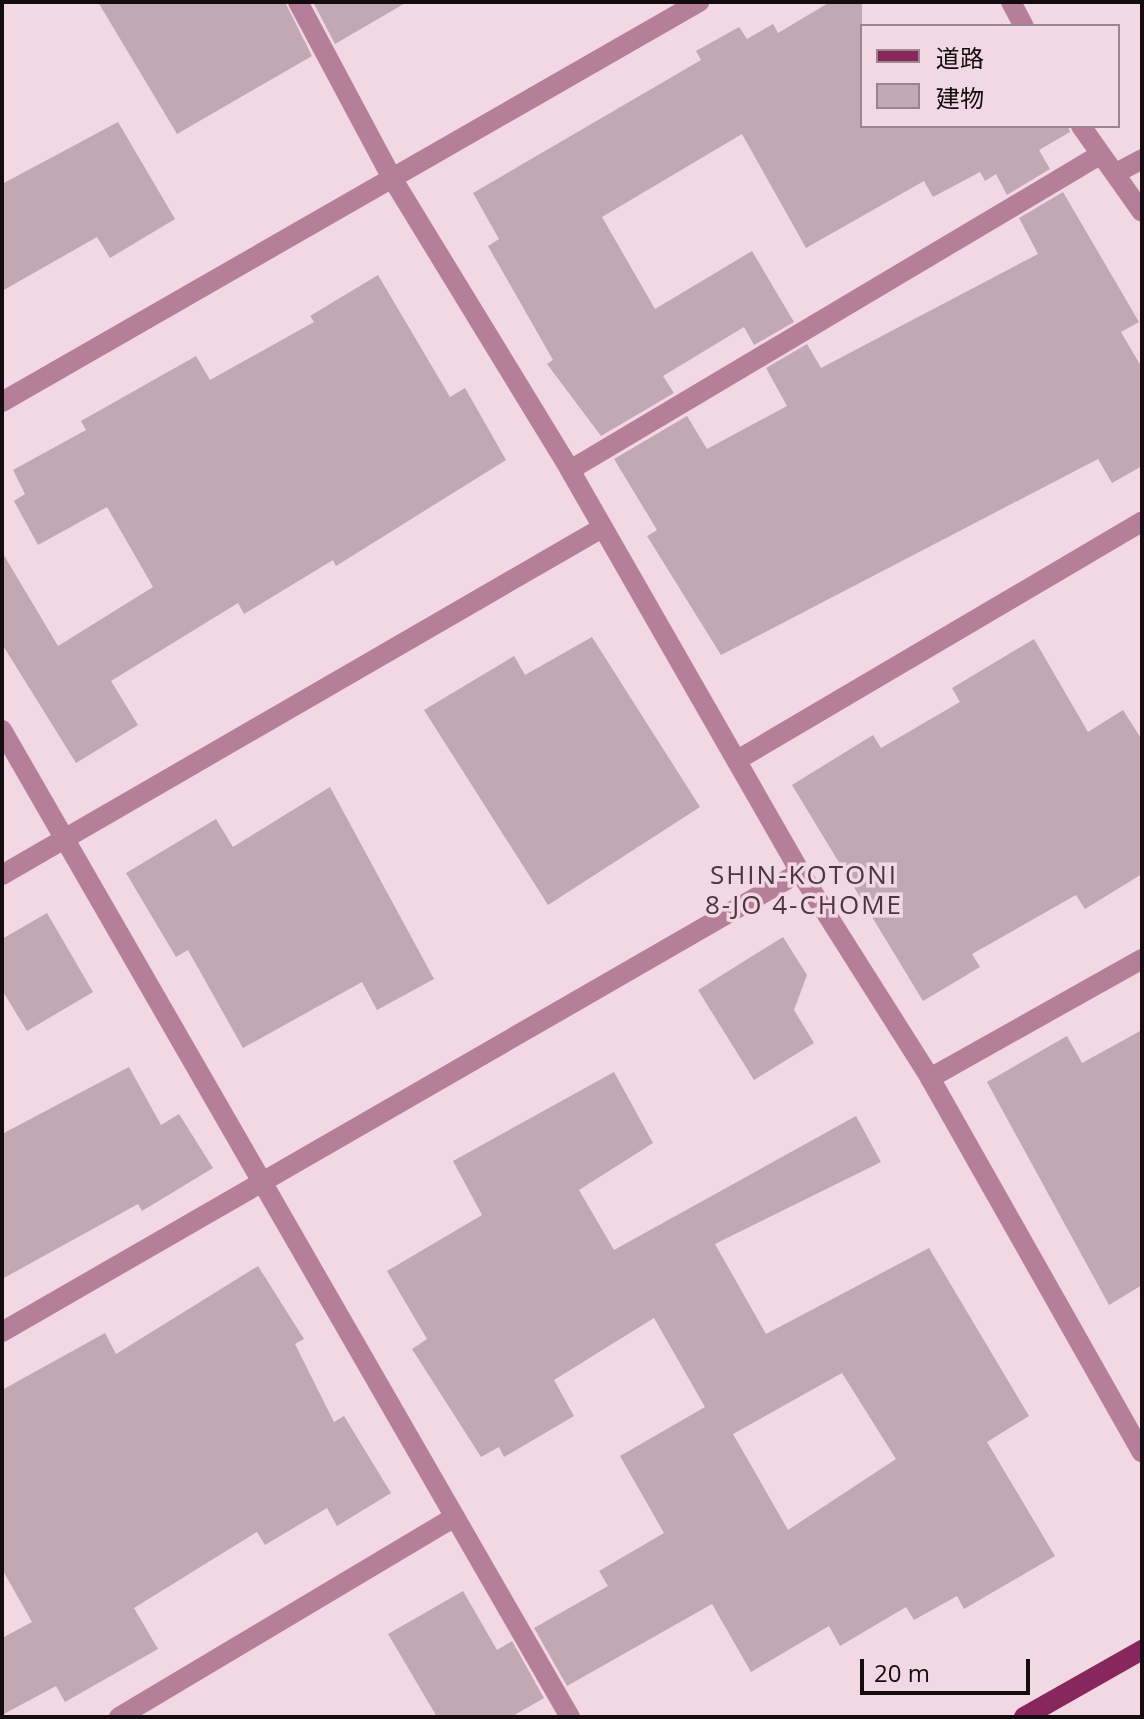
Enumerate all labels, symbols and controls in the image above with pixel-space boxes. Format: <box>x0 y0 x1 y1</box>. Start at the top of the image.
legend <box>860 24 1120 128</box>
text: 道路 <box>936 41 984 74</box>
text: 建物 <box>936 81 984 114</box>
district label: SHIN-KOTONI 8-JO 4-CHOME <box>705 859 903 920</box>
scale bar <box>864 1643 1034 1693</box>
text: 20 m <box>874 1656 930 1689</box>

